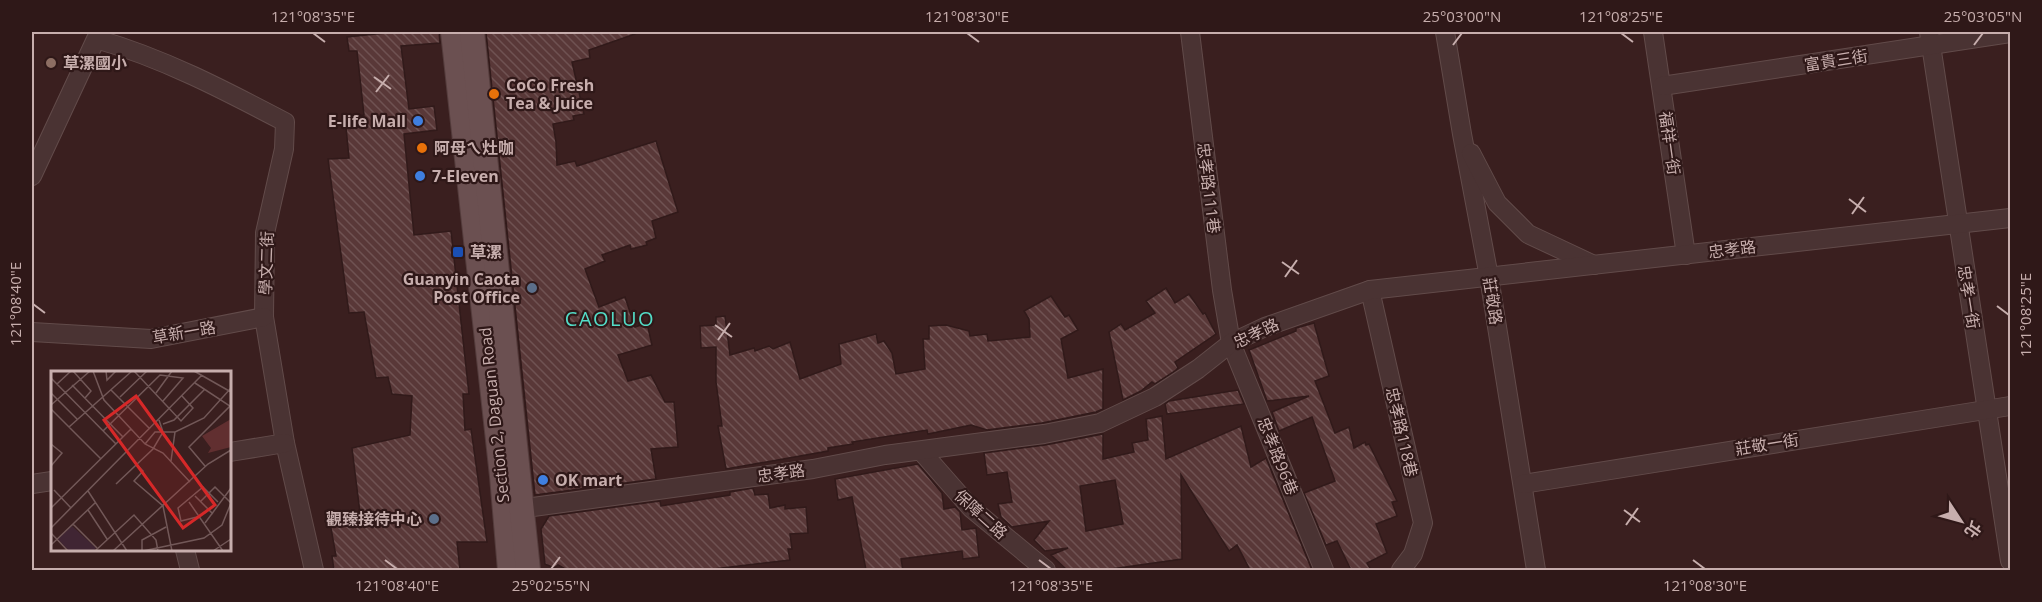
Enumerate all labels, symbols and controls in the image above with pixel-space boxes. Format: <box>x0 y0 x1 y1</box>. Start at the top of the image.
text: 121°08'35"E <box>271 6 355 26</box>
text: 121°08'30"E <box>925 6 1009 26</box>
text: 25°03'00"N <box>1423 6 1501 26</box>
text: 121°08'25"E <box>1579 6 1663 26</box>
text: 25°03'05"N <box>1944 6 2022 26</box>
street label: 富貴三街 <box>1803 44 1869 76</box>
place label: 草漯國小 <box>63 52 127 74</box>
marker: 草漯國小 <box>44 56 58 70</box>
place label: CoCo Fresh Tea & Juice <box>506 74 594 114</box>
marker: CoCo Fresh Tea & Juice <box>487 87 501 101</box>
place label: E-life Mall <box>328 110 406 132</box>
street label: 福祥一街 <box>1655 110 1685 176</box>
marker: E-life Mall <box>411 114 425 128</box>
place label: 阿母ㄟ灶咖 <box>434 137 514 159</box>
marker: 阿母ㄟ灶咖 <box>415 141 429 155</box>
street label: 忠孝路111巷 <box>1193 141 1225 235</box>
place label: 7-Eleven <box>432 165 499 187</box>
marker: 7-Eleven <box>413 169 427 183</box>
street label: 學文二街 <box>254 231 278 295</box>
street label: 忠孝路 <box>1707 235 1757 263</box>
place label: 草漯 <box>470 241 502 263</box>
marker: 草漯 <box>451 245 465 259</box>
text: 121°08'40"E <box>5 262 25 346</box>
street label: 忠孝一街 <box>1953 264 1985 330</box>
place label: Guanyin Caota Post Office <box>403 268 520 308</box>
text: 121°08'25"E <box>2015 273 2035 357</box>
street label: 莊敬路 <box>1478 276 1508 326</box>
marker: Guanyin Caota Post Office <box>525 281 539 295</box>
district label: CAOLUO <box>565 305 655 332</box>
street label: 忠孝路 <box>1230 313 1282 353</box>
street label: 草新一路 <box>151 316 217 348</box>
street label: Section 2, Daguan Road <box>474 326 514 504</box>
inset map <box>51 371 231 551</box>
street label: 忠孝路118巷 <box>1381 385 1423 479</box>
street label: 忠孝路96巷 <box>1252 414 1304 498</box>
street label: 莊敬一街 <box>1734 428 1800 460</box>
street label: 忠孝路 <box>756 459 806 487</box>
place label: OK mart <box>555 469 622 491</box>
marker: OK mart <box>536 473 550 487</box>
street label: 保障二路 <box>950 484 1012 544</box>
north arrow <box>1931 491 1991 551</box>
place label: 觀臻接待中心 <box>326 508 422 530</box>
marker: 觀臻接待中心 <box>427 512 441 526</box>
text: 北 <box>1960 517 1987 543</box>
text: 121°08'40"E <box>355 575 439 595</box>
text: 25°02'55"N <box>512 575 590 595</box>
text: 121°08'35"E <box>1009 575 1093 595</box>
text: 121°08'30"E <box>1663 575 1747 595</box>

